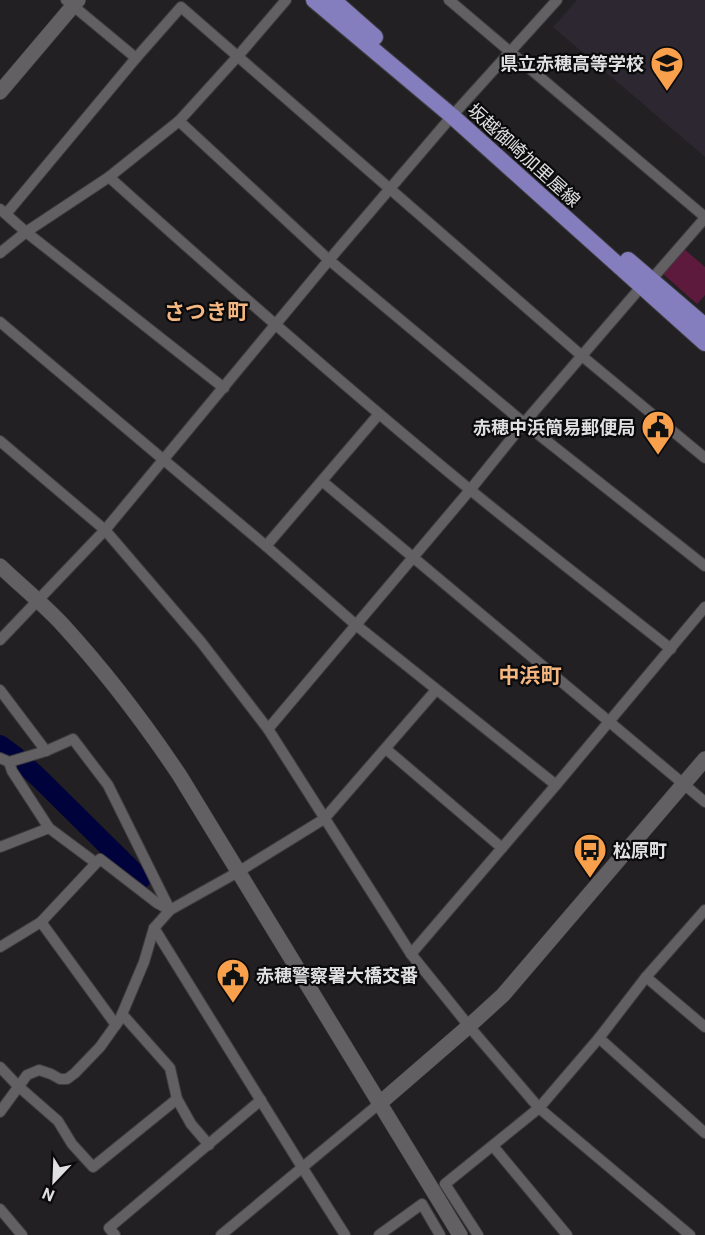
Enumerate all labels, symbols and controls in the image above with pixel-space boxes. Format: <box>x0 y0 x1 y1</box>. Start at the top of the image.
school or university icon: 県立赤穂高等学校 <box>649 45 685 92</box>
place label: 県立赤穂高等学校 <box>500 53 644 74</box>
street label: 坂越御崎加里屋線 <box>463 99 585 211</box>
district label: さつき町 <box>164 300 248 324</box>
public building icon: 赤穂中浜簡易郵便局 <box>640 409 676 456</box>
place label: 赤穂中浜簡易郵便局 <box>473 417 635 438</box>
district label: 中浜町 <box>499 664 562 688</box>
bus stop icon: 松原町 <box>572 832 608 879</box>
place label: 松原町 <box>613 840 667 861</box>
public building icon: 赤穂警察署大橋交番 <box>215 957 251 1004</box>
place label: 赤穂警察署大橋交番 <box>256 965 418 986</box>
north arrow <box>24 1151 84 1211</box>
text: N <box>39 1183 57 1205</box>

